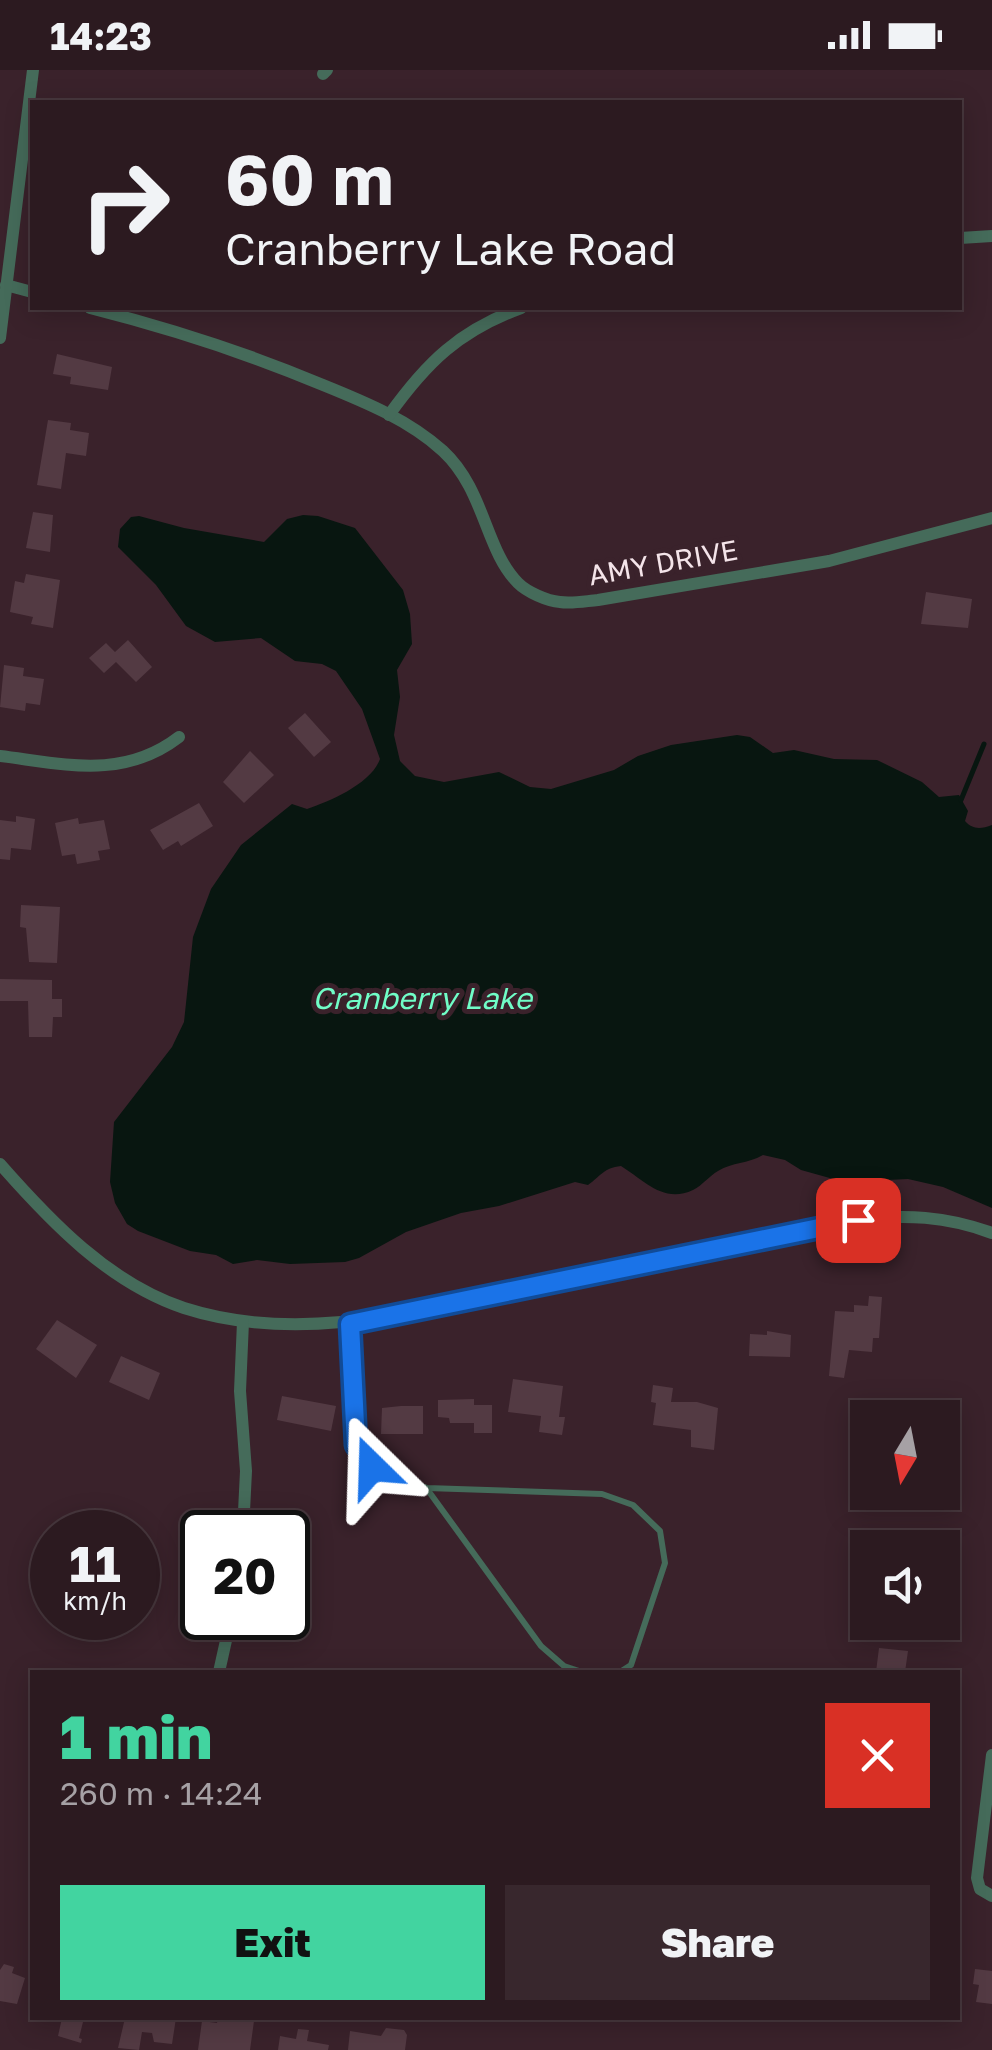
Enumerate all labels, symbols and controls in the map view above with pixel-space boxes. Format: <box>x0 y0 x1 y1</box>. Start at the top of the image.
text: 14:23 <box>50 13 152 58</box>
text: 60 m <box>225 136 394 220</box>
icon: right <box>60 140 190 270</box>
text: Cranberry Lake Road <box>225 221 676 275</box>
street label: AMY DRIVE <box>586 533 740 591</box>
water label: Cranberry Lake <box>312 980 534 1016</box>
pin <box>816 1178 901 1263</box>
icon: arrive <box>831 1193 886 1248</box>
north arrow <box>850 1400 960 1510</box>
map controls <box>850 1400 960 1640</box>
position arrow <box>320 1415 424 1519</box>
speed limit sign: 20 <box>180 1510 310 1640</box>
button: sound <box>850 1530 960 1640</box>
text: 11 <box>69 1533 121 1593</box>
text: km/h <box>63 1585 127 1616</box>
text: 1 min <box>60 1700 212 1772</box>
button: close <box>825 1703 930 1808</box>
text: 260 m · 14:24 <box>60 1774 262 1812</box>
button: Exit <box>60 1885 485 2000</box>
button: Share <box>505 1885 930 2000</box>

